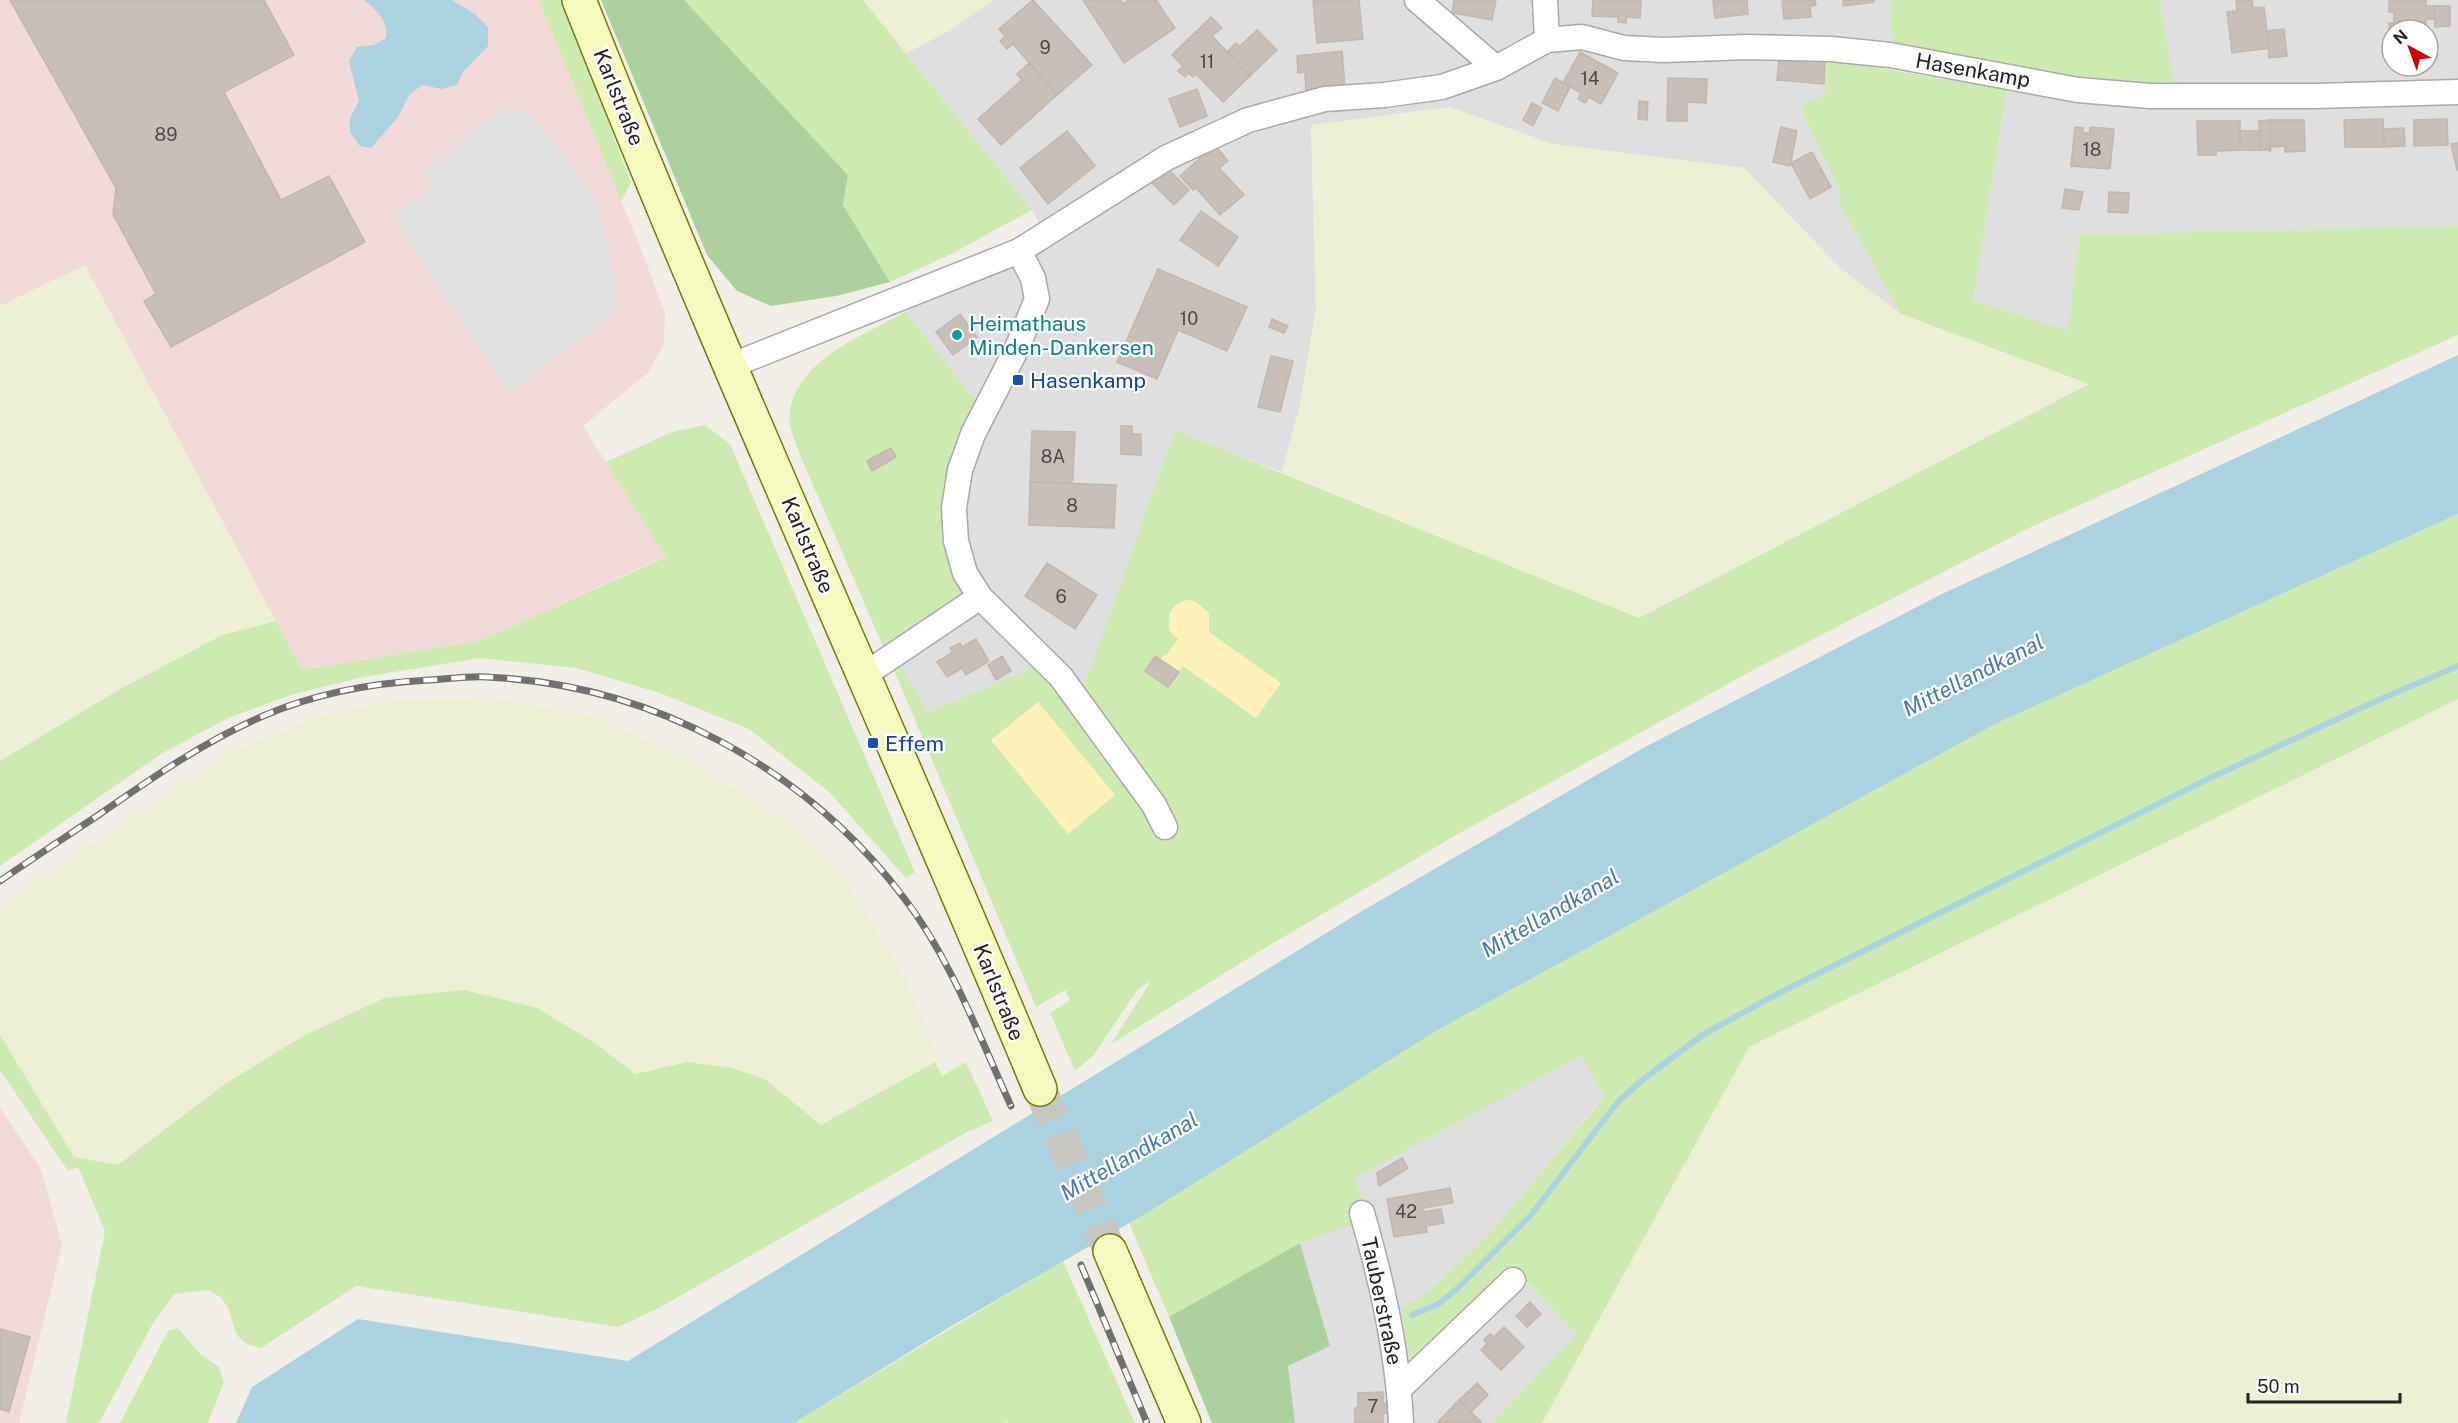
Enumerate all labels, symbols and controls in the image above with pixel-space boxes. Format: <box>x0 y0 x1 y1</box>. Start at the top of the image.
north arrow <box>2380 18 2440 78</box>
text: N <box>2390 26 2411 48</box>
house number: 9 <box>1039 37 1051 58</box>
street label: Karlstraße <box>588 45 650 149</box>
street label: Hasenkamp <box>1914 48 2032 92</box>
house number: 11 <box>1200 51 1214 72</box>
house number: 14 <box>1581 68 1599 89</box>
house number: 89 <box>155 124 177 145</box>
house number: 18 <box>2083 139 2101 160</box>
house number: 10 <box>1180 308 1198 329</box>
place label: Heimathaus Minden-Dankersen <box>969 311 1154 360</box>
marker: Heimathaus Minden-Dankersen <box>950 328 964 342</box>
place label: Hasenkamp <box>1030 368 1146 393</box>
marker: Hasenkamp <box>1011 373 1025 387</box>
house number: 8A <box>1041 446 1065 467</box>
street label: Karlstraße <box>777 493 839 597</box>
house number: 8 <box>1066 495 1078 516</box>
house number: 6 <box>1055 586 1067 607</box>
water label: Mittellandkanal <box>1898 628 2048 722</box>
place label: Effem <box>885 731 944 756</box>
marker: Effem <box>866 736 880 750</box>
water label: Mittellandkanal <box>1477 863 1623 963</box>
street label: Karlstraße <box>968 940 1030 1044</box>
water label: Mittellandkanal <box>1056 1106 1202 1206</box>
house number: 42 <box>1395 1201 1417 1222</box>
street label: Tauberstraße <box>1356 1235 1408 1367</box>
scale bar <box>2248 1366 2400 1404</box>
text: 50 m <box>2257 1376 2300 1397</box>
house number: 7 <box>1368 1396 1378 1417</box>

